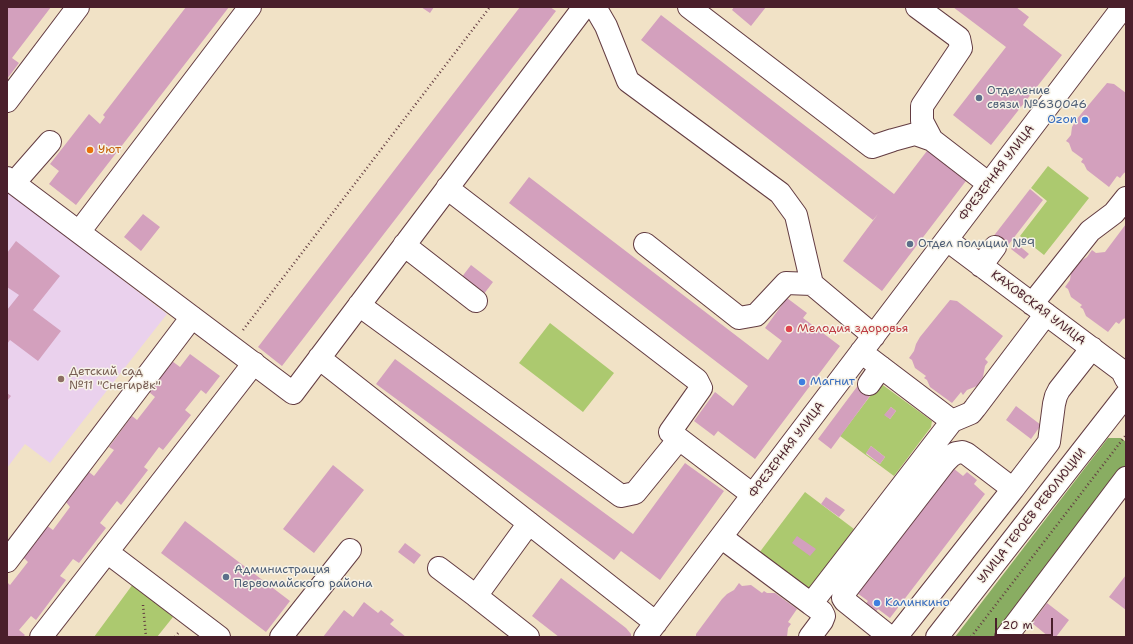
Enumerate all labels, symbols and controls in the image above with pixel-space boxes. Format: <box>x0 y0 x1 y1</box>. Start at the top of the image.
place label: Отделение связи №630046 <box>987 84 1087 112</box>
marker: Отделение связи №630046 <box>974 93 984 103</box>
place label: Ozon <box>1047 113 1077 127</box>
marker: Ozon <box>1080 115 1090 125</box>
street label: ФРЕЗЕРНАЯ УЛИЦА <box>956 122 1038 224</box>
place label: Уют <box>98 143 121 157</box>
marker: Уют <box>85 145 95 155</box>
place label: Отдел полиции №9 <box>918 237 1035 251</box>
marker: Отдел полиции №9 <box>905 239 915 249</box>
street label: КАХОВСКАЯ УЛИЦА <box>988 268 1088 348</box>
place label: Мелодия здоровья <box>797 322 908 336</box>
marker: Мелодия здоровья <box>784 324 794 334</box>
place label: Детский сад №11 "Снегирёк" <box>69 365 161 393</box>
marker: Детский сад №11 "Снегирёк" <box>56 374 66 384</box>
place label: Магнит <box>810 375 855 389</box>
marker: Магнит <box>797 377 807 387</box>
street label: ФРЕЗЕРНАЯ УЛИЦА <box>746 399 828 501</box>
street label: УЛИЦА ГЕРОЕВ РЕВОЛЮЦИИ <box>975 446 1089 586</box>
place label: Администрация Первомайского района <box>234 563 372 591</box>
marker: Администрация Первомайского района <box>221 572 231 582</box>
place label: Калинкино <box>885 596 950 610</box>
marker: Калинкино <box>872 598 882 608</box>
scale bar <box>997 610 1055 636</box>
text: 20 m <box>1002 617 1033 633</box>

